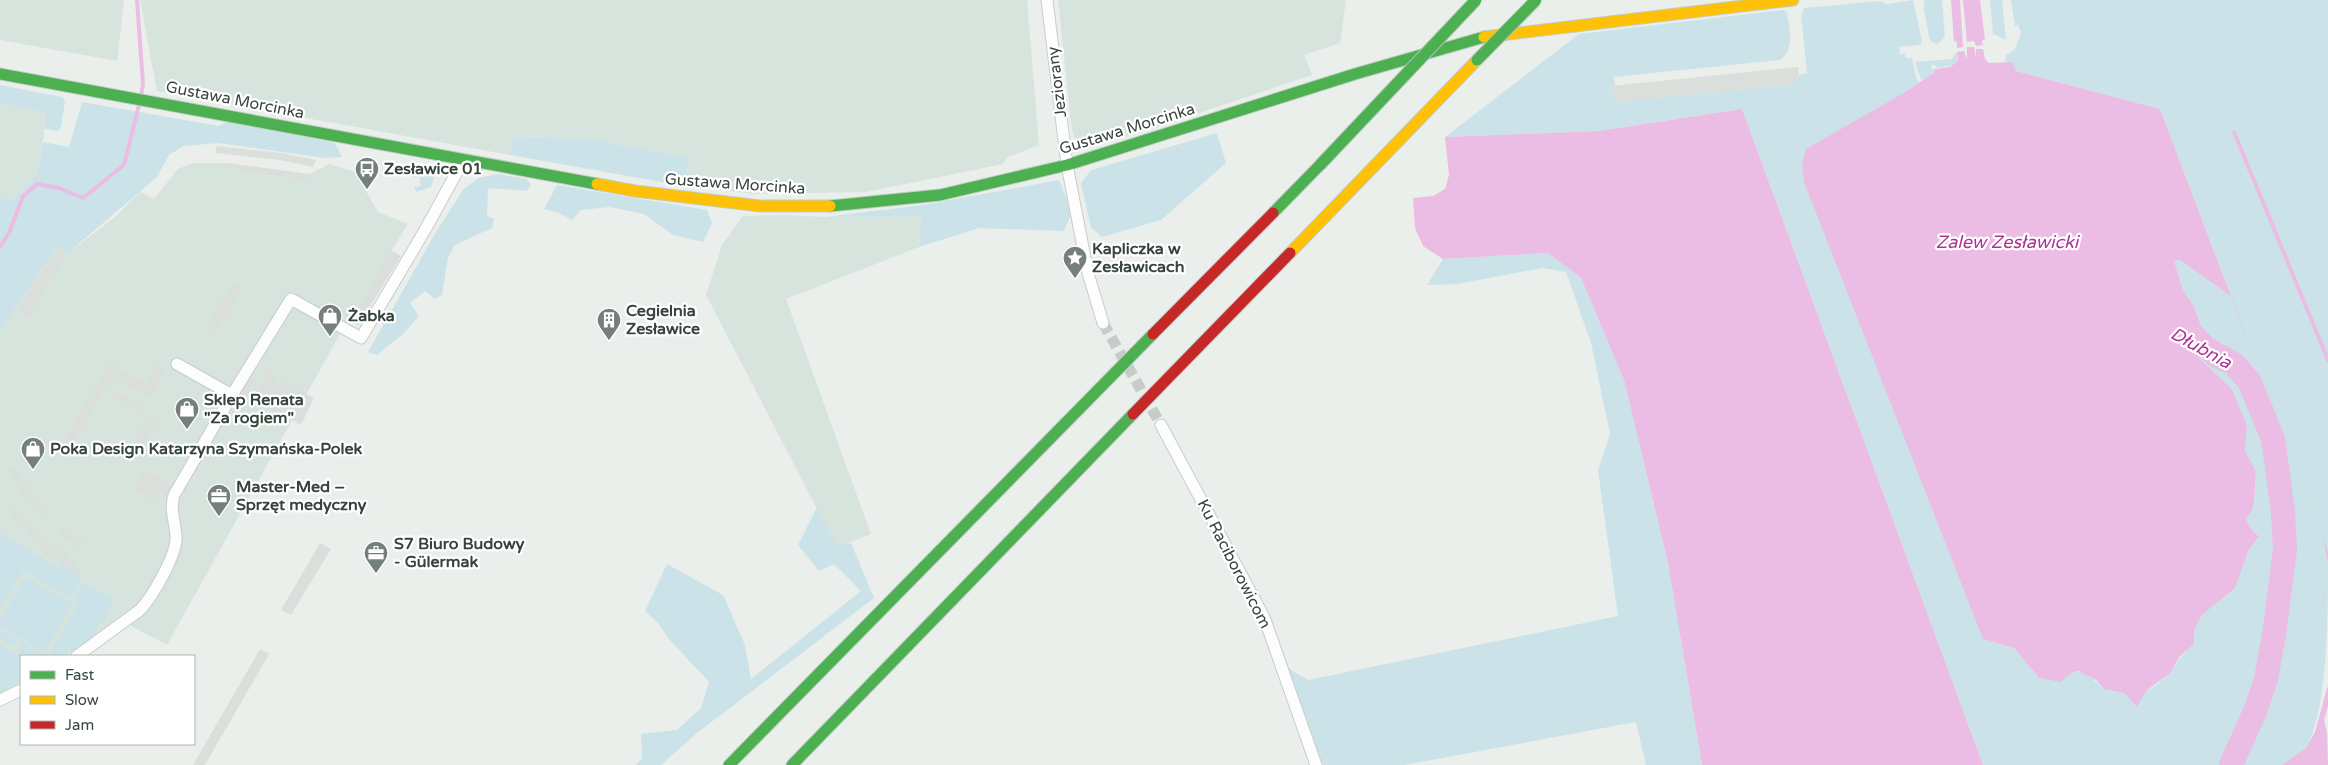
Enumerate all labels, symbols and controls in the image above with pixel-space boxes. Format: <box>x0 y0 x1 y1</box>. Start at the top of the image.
street label: Jeziorany <box>1043 45 1071 119</box>
street label: Gustawa Morcinka <box>164 77 306 123</box>
street label: Gustawa Morcinka <box>1057 99 1197 159</box>
bus stop icon: Zesławice 01 <box>354 156 380 190</box>
place label: Zesławice 01 <box>384 159 482 179</box>
street label: Gustawa Morcinka <box>664 169 806 199</box>
water label: Zalew Zesławicki <box>1936 231 2081 253</box>
place label: Kapliczka w Zesławicach <box>1092 239 1184 277</box>
place icon: Kapliczka w Zesławicach <box>1062 245 1088 279</box>
place label: Cegielnia Zesławice <box>626 301 700 339</box>
shop icon: Żabka <box>317 303 343 337</box>
place label: Żabka <box>348 306 395 326</box>
building icon: Cegielnia Zesławice <box>596 307 622 341</box>
water label: Dłubnia <box>2167 322 2236 374</box>
place label: Sklep Renata "Za rogiem" <box>204 390 304 428</box>
shop icon: Sklep Renata "Za rogiem" <box>174 396 200 430</box>
shop icon: Poka Design Katarzyna Szymańska-Polek <box>20 436 46 470</box>
place label: Poka Design Katarzyna Szymańska-Polek <box>50 439 363 459</box>
place label: Master-Med – Sprzęt medyczny <box>236 477 367 515</box>
office icon: Master-Med – Sprzęt medyczny <box>206 483 232 517</box>
street label: Ku Raciborowicom <box>1193 496 1275 632</box>
place label: S7 Biuro Budowy - Gülermak <box>394 534 525 572</box>
office icon: S7 Biuro Budowy - Gülermak <box>363 540 389 574</box>
legend <box>20 655 195 745</box>
text: Fast <box>65 666 95 684</box>
text: Slow <box>65 691 99 709</box>
text: Jam <box>65 716 94 734</box>

